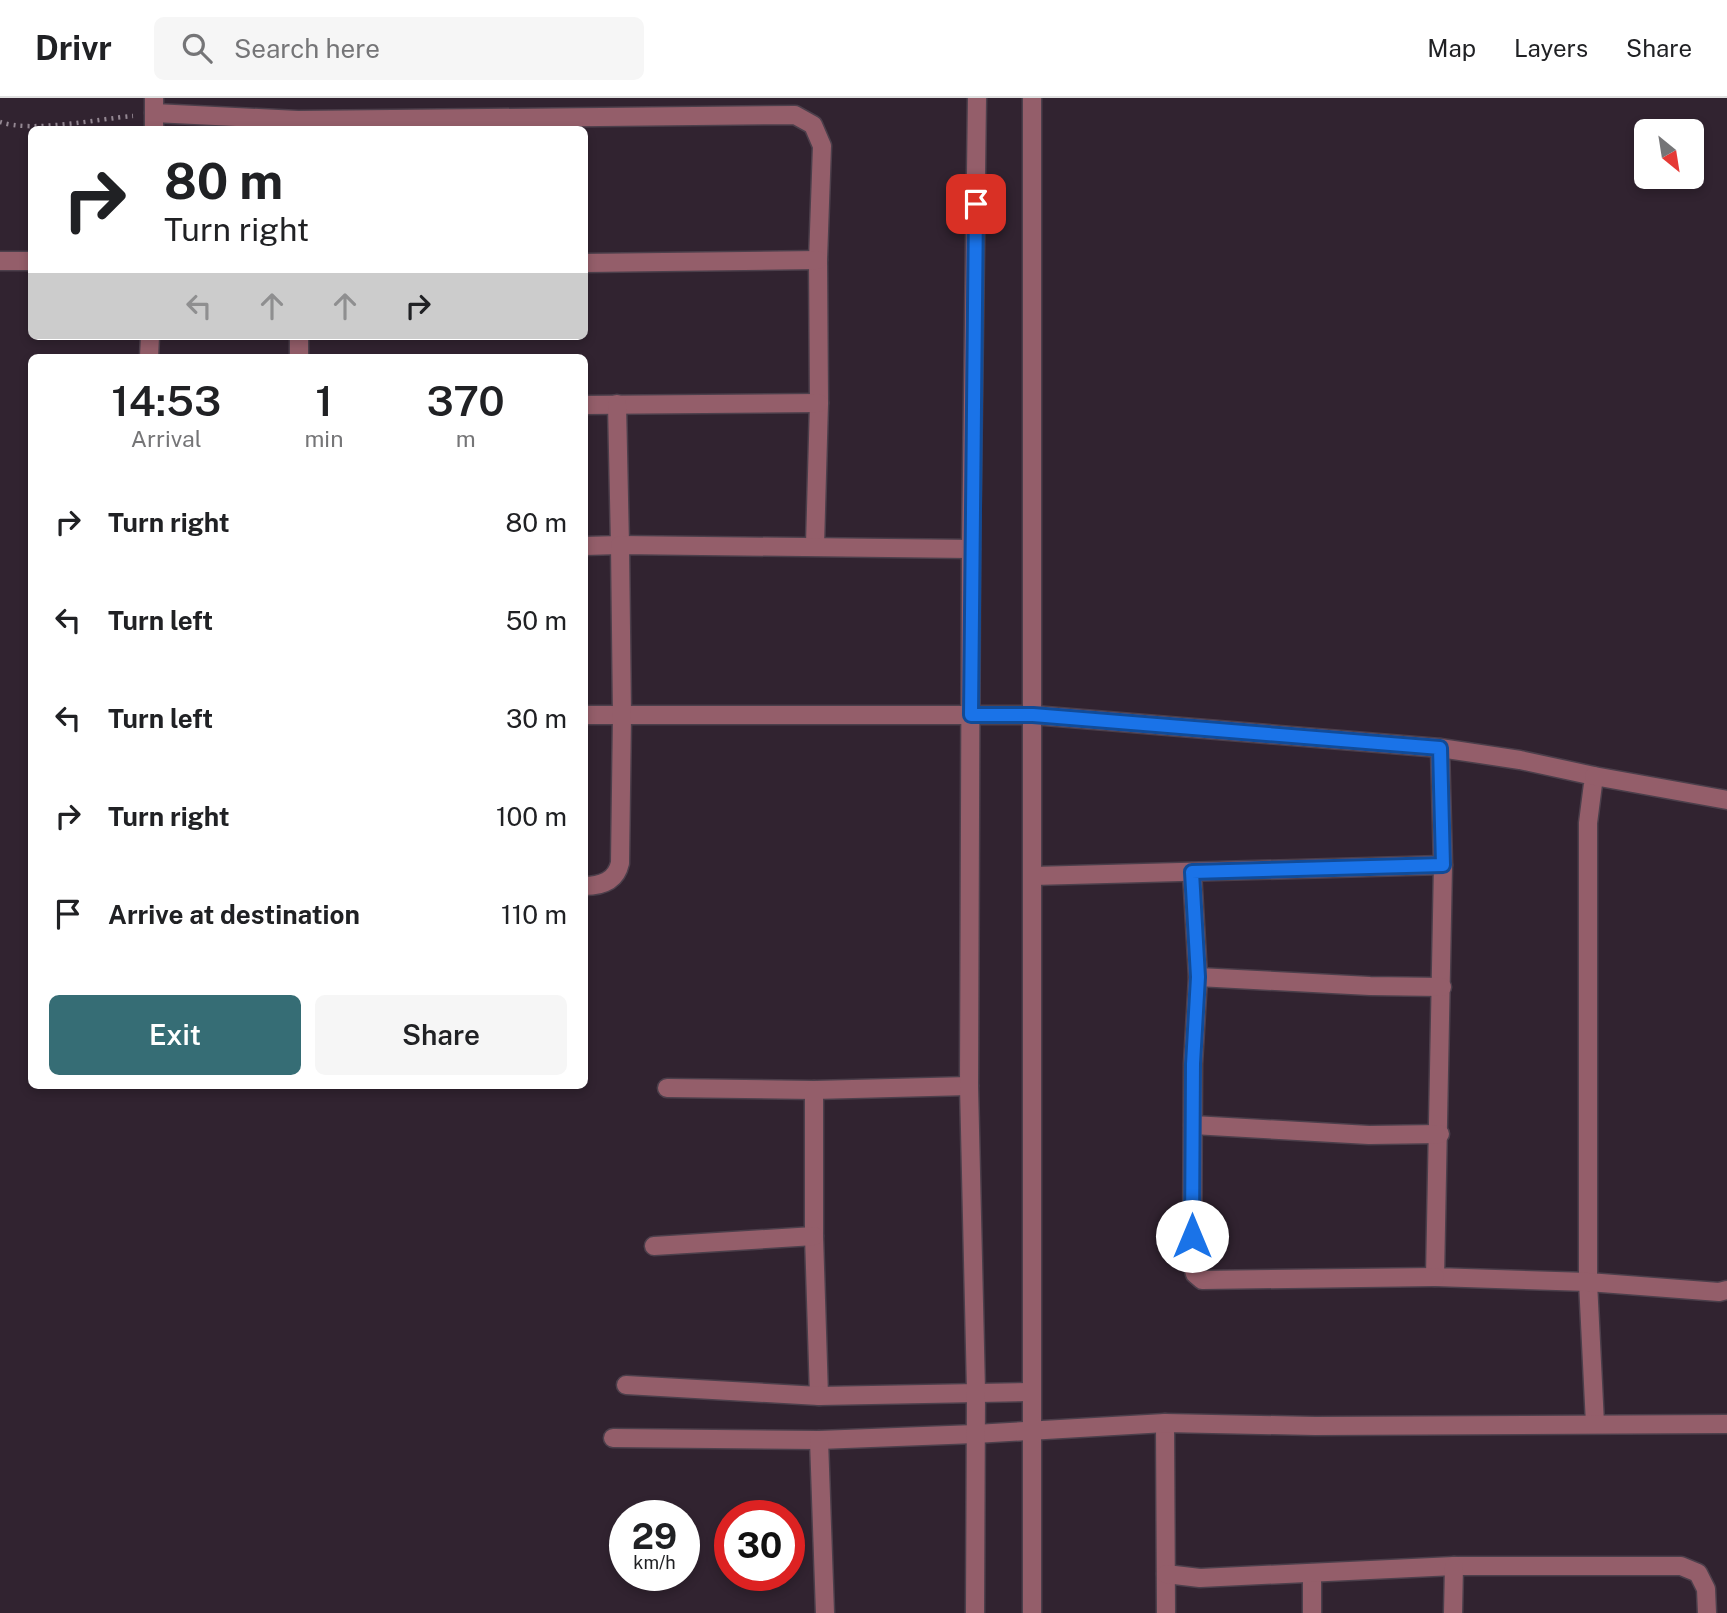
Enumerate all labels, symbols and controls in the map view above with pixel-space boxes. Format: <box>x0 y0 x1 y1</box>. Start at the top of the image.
search box <box>154 17 644 80</box>
text: Drivr <box>35 29 112 67</box>
icon: search <box>178 29 216 67</box>
text: Search here <box>234 33 380 64</box>
text: Map <box>1427 34 1476 62</box>
text: Layers <box>1514 34 1588 62</box>
text: Share <box>1626 34 1692 62</box>
north arrow <box>1634 119 1704 189</box>
map controls <box>1634 119 1704 189</box>
text: 80 m <box>164 152 283 210</box>
icon: right <box>49 154 140 245</box>
pin <box>946 174 1006 234</box>
icon: arrive <box>957 185 995 223</box>
text: Turn right <box>164 211 309 248</box>
icon: left <box>180 287 218 325</box>
icon: ahead <box>253 287 291 325</box>
icon: ahead <box>326 287 364 325</box>
icon: right <box>399 287 437 325</box>
text: 14:53 <box>111 376 221 425</box>
text: 1 <box>315 376 333 425</box>
text: 370 <box>427 376 505 425</box>
text: Arrival <box>131 425 202 452</box>
text: min <box>304 425 343 452</box>
text: m <box>456 425 476 452</box>
icon: right <box>49 503 87 541</box>
text: Turn right <box>108 507 230 538</box>
text: 80 m <box>506 507 567 538</box>
icon: left <box>49 601 87 639</box>
text: Turn left <box>108 605 213 636</box>
text: 50 m <box>506 605 567 636</box>
icon: left <box>49 699 87 737</box>
text: Turn left <box>108 703 213 734</box>
text: 30 m <box>506 703 567 734</box>
icon: right <box>49 797 87 835</box>
text: Turn right <box>108 801 230 832</box>
text: 100 m <box>496 801 567 832</box>
icon: arrive <box>49 895 87 933</box>
text: Arrive at destination <box>108 899 360 930</box>
text: 110 m <box>501 899 567 930</box>
button: Exit <box>49 995 301 1075</box>
button: Share <box>315 995 567 1075</box>
position arrow <box>1155 1199 1229 1273</box>
speed limit sign: 30 <box>714 1500 805 1591</box>
text: 29 <box>632 1516 677 1557</box>
text: km/h <box>633 1552 676 1573</box>

